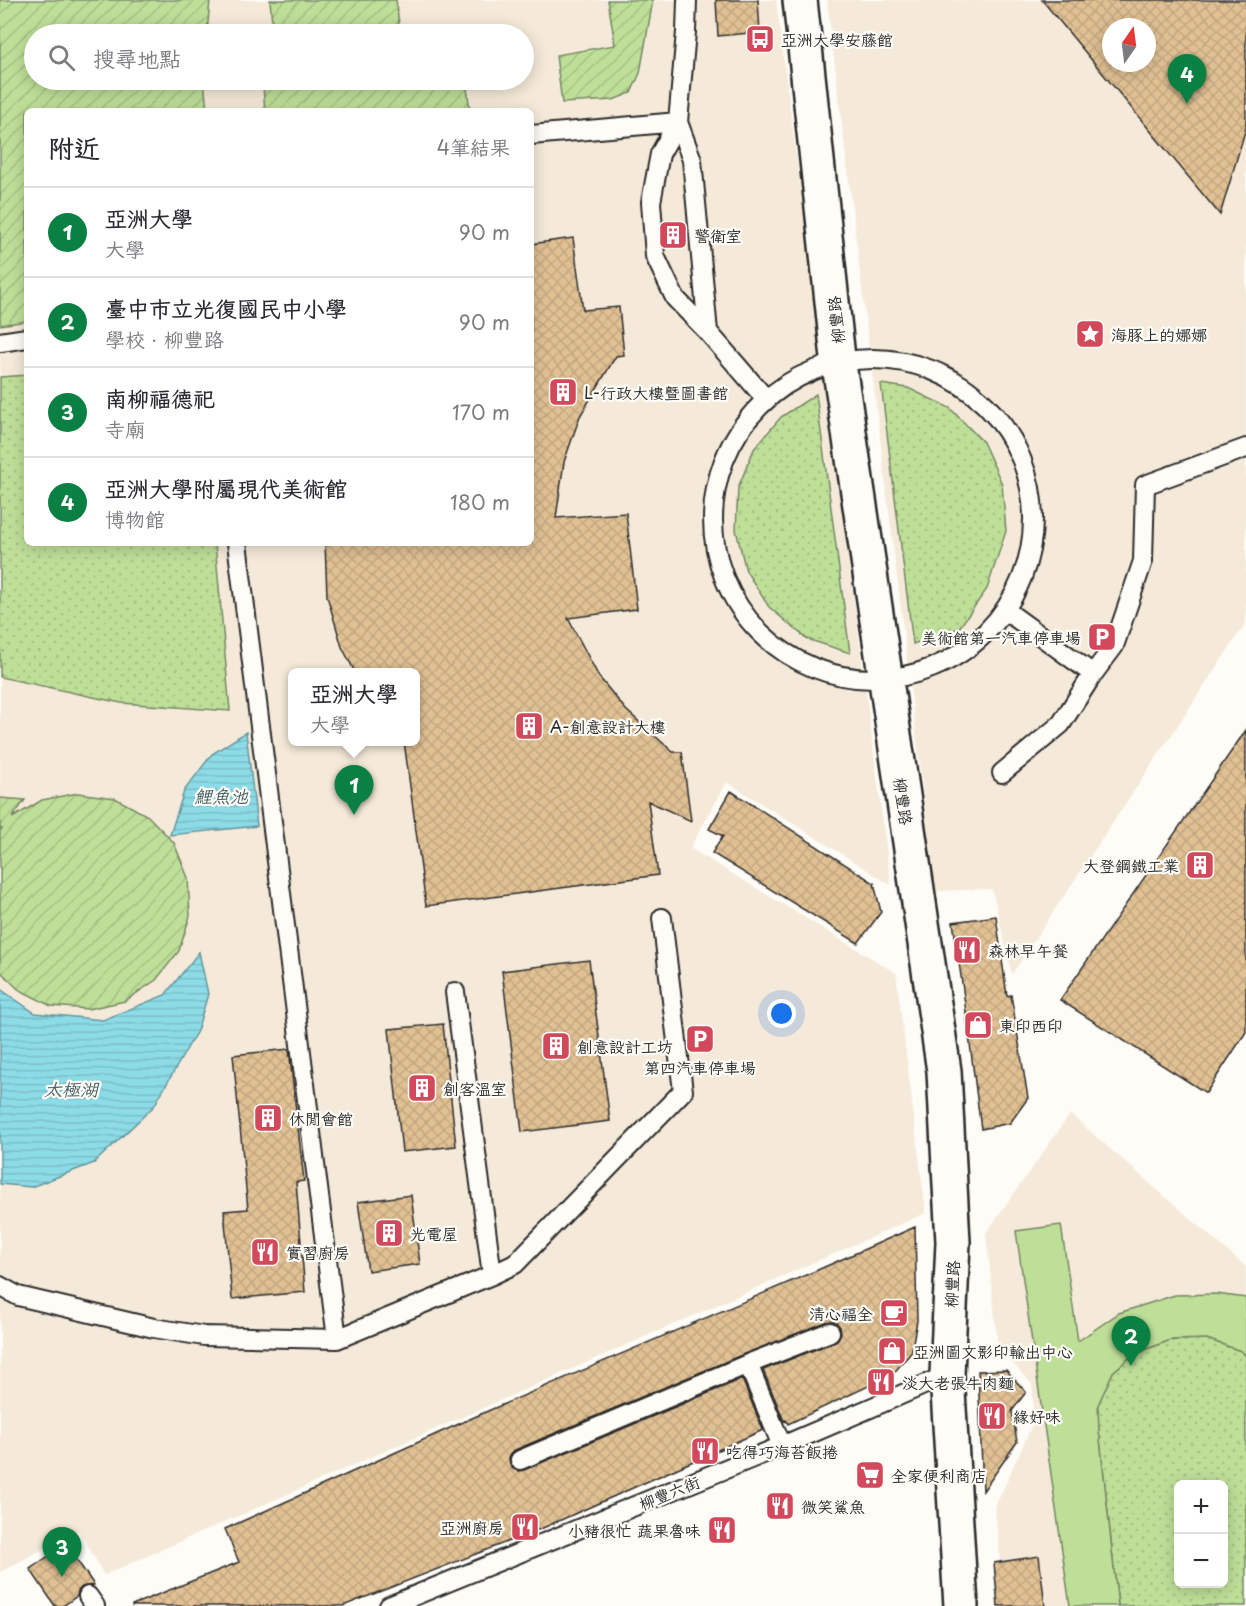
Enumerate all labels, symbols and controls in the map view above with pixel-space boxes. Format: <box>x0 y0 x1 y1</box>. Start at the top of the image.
north arrow <box>1102 18 1156 72</box>
bus stop icon: 亞洲大學安藤館 <box>744 23 776 55</box>
search box <box>24 24 534 90</box>
place label: 亞洲大學安藤館 <box>781 27 893 51</box>
icon: search <box>45 41 78 74</box>
text: 搜尋地點 <box>93 41 181 74</box>
pin: 4 <box>1168 54 1206 104</box>
text: 附近 <box>48 128 100 167</box>
text: 4筆結果 <box>437 132 510 162</box>
text: 亞洲大學 <box>105 201 193 234</box>
text: 1 <box>63 217 72 247</box>
text: 90 m <box>459 217 510 247</box>
building icon: 警衛室 <box>657 219 689 251</box>
place label: 警衛室 <box>694 223 742 247</box>
text: 大學 <box>105 234 145 264</box>
text: 臺中市立光復國民中小學 <box>105 291 347 324</box>
street label: 柳豐路 <box>821 295 849 345</box>
text: 2 <box>60 307 75 337</box>
text: 90 m <box>459 307 510 337</box>
place icon: 海豚上的娜娜 <box>1074 318 1106 350</box>
place label: 海豚上的娜娜 <box>1111 322 1207 346</box>
text: 學校 · 柳豐路 <box>105 324 224 354</box>
building icon: L-行政大樓暨圖書館 <box>547 376 579 408</box>
place label: L-行政大樓暨圖書館 <box>584 380 728 404</box>
text: 南柳福德祀 <box>105 381 215 414</box>
text: 3 <box>61 397 74 427</box>
text: 170 m <box>452 397 510 427</box>
text: 寺廟 <box>105 414 145 444</box>
text: 亞洲大學附屬現代美術館 <box>105 471 347 504</box>
text: 4 <box>61 487 74 517</box>
text: 180 m <box>450 487 510 517</box>
text: 博物館 <box>105 504 165 534</box>
parking icon: 美術館第一汽車停車場 <box>1086 621 1118 653</box>
place label: 美術館第一汽車停車場 <box>921 625 1081 649</box>
popup <box>288 668 420 746</box>
text: 亞洲大學 <box>310 676 398 709</box>
text: 大學 <box>310 709 350 739</box>
building icon: A-創意設計大樓 <box>513 710 545 742</box>
place label: A-創意設計大樓 <box>550 714 666 738</box>
pin: 1 <box>334 766 374 815</box>
street label: 柳豐路 <box>889 776 919 826</box>
water label: 鯉魚池 <box>194 782 249 809</box>
building icon: 大登鋼鐵工業 <box>1184 849 1216 881</box>
place label: 大登鋼鐵工業 <box>1083 853 1179 877</box>
restaurant icon: 森林早午餐 <box>951 934 983 966</box>
place label: 森林早午餐 <box>988 938 1068 962</box>
your location <box>767 999 796 1028</box>
shop icon: 東印西印 <box>962 1009 994 1041</box>
place label: 東印西印 <box>999 1013 1063 1037</box>
parking icon: 第四汽車停車場 <box>684 1023 716 1055</box>
building icon: 創意設計工坊 <box>540 1030 572 1062</box>
place label: 創意設計工坊 <box>577 1034 673 1058</box>
place label: 第四汽車停車場 <box>644 1055 756 1079</box>
building icon: 創客溫室 <box>406 1072 438 1104</box>
water label: 太極湖 <box>44 1075 100 1102</box>
place label: 創客溫室 <box>443 1076 507 1100</box>
building icon: 休閒會館 <box>252 1102 284 1134</box>
place label: 休閒會館 <box>289 1106 353 1130</box>
building icon: 光電屋 <box>373 1217 405 1249</box>
place label: 光電屋 <box>410 1221 458 1245</box>
restaurant icon: 實習廚房 <box>249 1236 281 1268</box>
place label: 實習廚房 <box>286 1240 350 1264</box>
street label: 柳豐路 <box>938 1259 964 1309</box>
cafe icon: 清心福全 <box>878 1297 910 1329</box>
place label: 清心福全 <box>809 1301 873 1325</box>
pin: 2 <box>1112 1316 1150 1366</box>
shop icon: 亞洲圖文影印輸出中心 <box>876 1335 908 1367</box>
place label: 亞洲圖文影印輸出中心 <box>913 1339 1073 1363</box>
restaurant icon: 淡大老張牛肉麵 <box>865 1366 897 1398</box>
place label: 淡大老張牛肉麵 <box>902 1370 1014 1394</box>
restaurant icon: 緣好味 <box>976 1400 1008 1432</box>
place label: 緣好味 <box>1013 1404 1061 1428</box>
restaurant icon: 吃得巧海苔飯捲 <box>689 1435 721 1467</box>
place label: 吃得巧海苔飯捲 <box>726 1439 838 1463</box>
supermarket icon: 全家便利商店 <box>854 1459 886 1491</box>
place label: 全家便利商店 <box>891 1463 987 1487</box>
street label: 柳豐六街 <box>635 1469 703 1515</box>
map controls <box>1174 1480 1228 1588</box>
button: + <box>1174 1480 1228 1534</box>
restaurant icon: 微笑鯊魚 <box>764 1490 796 1522</box>
place label: 微笑鯊魚 <box>801 1494 865 1518</box>
restaurant icon: 亞洲廚房 <box>509 1511 541 1543</box>
restaurant icon: 小豬很忙 蔬果魯味 <box>706 1514 738 1546</box>
place label: 亞洲廚房 <box>440 1515 504 1539</box>
place label: 小豬很忙 蔬果魯味 <box>568 1518 701 1542</box>
pin: 3 <box>42 1528 82 1577</box>
button: − <box>1174 1534 1228 1588</box>

